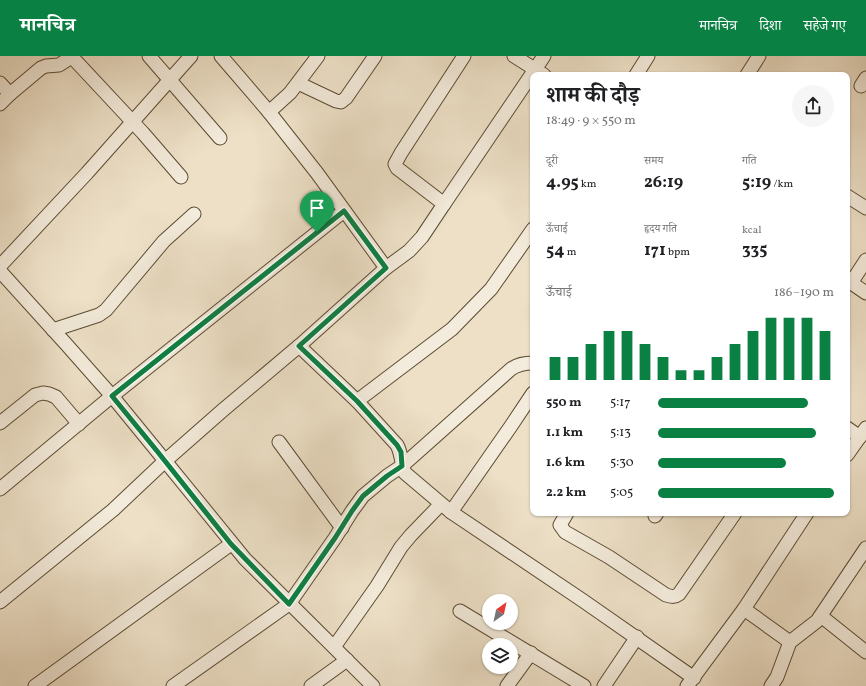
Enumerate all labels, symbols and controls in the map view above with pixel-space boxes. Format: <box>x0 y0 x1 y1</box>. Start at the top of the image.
text: मानचित्र <box>20 13 75 39</box>
text: मानचित्र <box>699 17 737 36</box>
text: दिशा <box>759 17 781 36</box>
text: सहेजे गए <box>803 17 846 36</box>
text: शाम की दौड़ <box>546 81 640 112</box>
button: share <box>792 85 834 127</box>
text: 18:49 · 9 × 550 m <box>546 112 636 130</box>
text: दूरी <box>546 154 558 169</box>
text: समय <box>644 154 663 169</box>
text: गति <box>742 154 756 169</box>
text: 4.95 <box>546 171 579 194</box>
text: 26:19 <box>644 171 683 194</box>
text: 5:19 <box>742 171 771 194</box>
text: km <box>579 177 597 192</box>
text: /km <box>771 177 793 192</box>
pin <box>300 191 334 232</box>
icon: arrive <box>306 197 328 219</box>
text: ऊँचाई <box>546 222 568 237</box>
text: हृदय गति <box>644 222 677 237</box>
text: kcal <box>742 223 762 238</box>
text: 335 <box>742 238 767 261</box>
text: 54 <box>546 239 564 262</box>
text: 171 <box>644 239 666 262</box>
text: m <box>564 245 576 260</box>
text: bpm <box>666 245 690 260</box>
text: ऊँचाई <box>546 284 572 302</box>
text: 186–190 m <box>774 284 834 302</box>
text: 550 m <box>546 394 582 412</box>
text: 5:17 <box>610 394 631 412</box>
text: 1.1 km <box>546 424 583 442</box>
text: 5:13 <box>610 424 631 442</box>
text: 1.6 km <box>546 454 585 472</box>
text: 5:30 <box>610 454 634 472</box>
text: 2.2 km <box>546 484 586 502</box>
text: 5:05 <box>610 484 633 502</box>
north arrow <box>482 594 518 630</box>
map controls <box>482 594 518 674</box>
button: layers <box>482 638 518 674</box>

